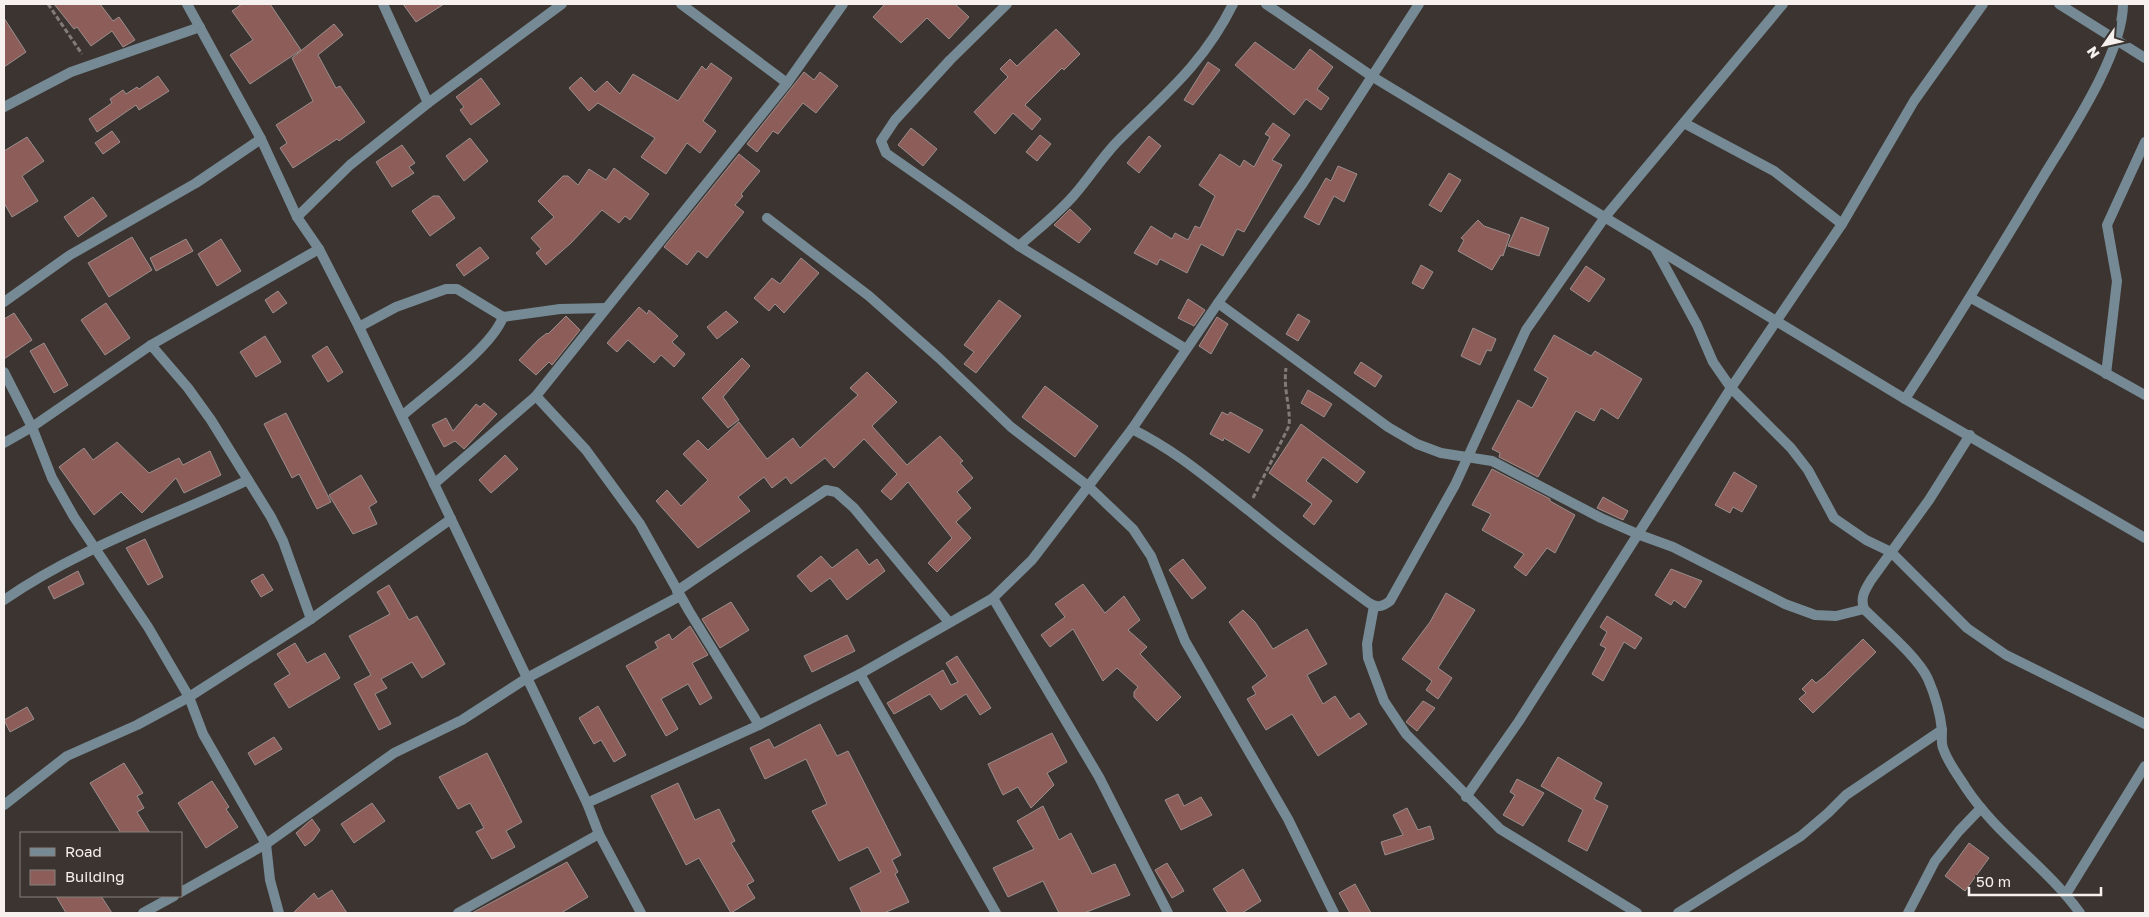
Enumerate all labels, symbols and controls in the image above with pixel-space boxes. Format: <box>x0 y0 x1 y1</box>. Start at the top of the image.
north arrow <box>2079 20 2129 70</box>
text: N <box>2083 43 2103 62</box>
legend <box>20 832 182 897</box>
text: Road <box>65 842 102 860</box>
scale bar <box>1969 864 2102 896</box>
text: Building <box>65 867 125 885</box>
text: 50 m <box>1976 872 2011 890</box>

